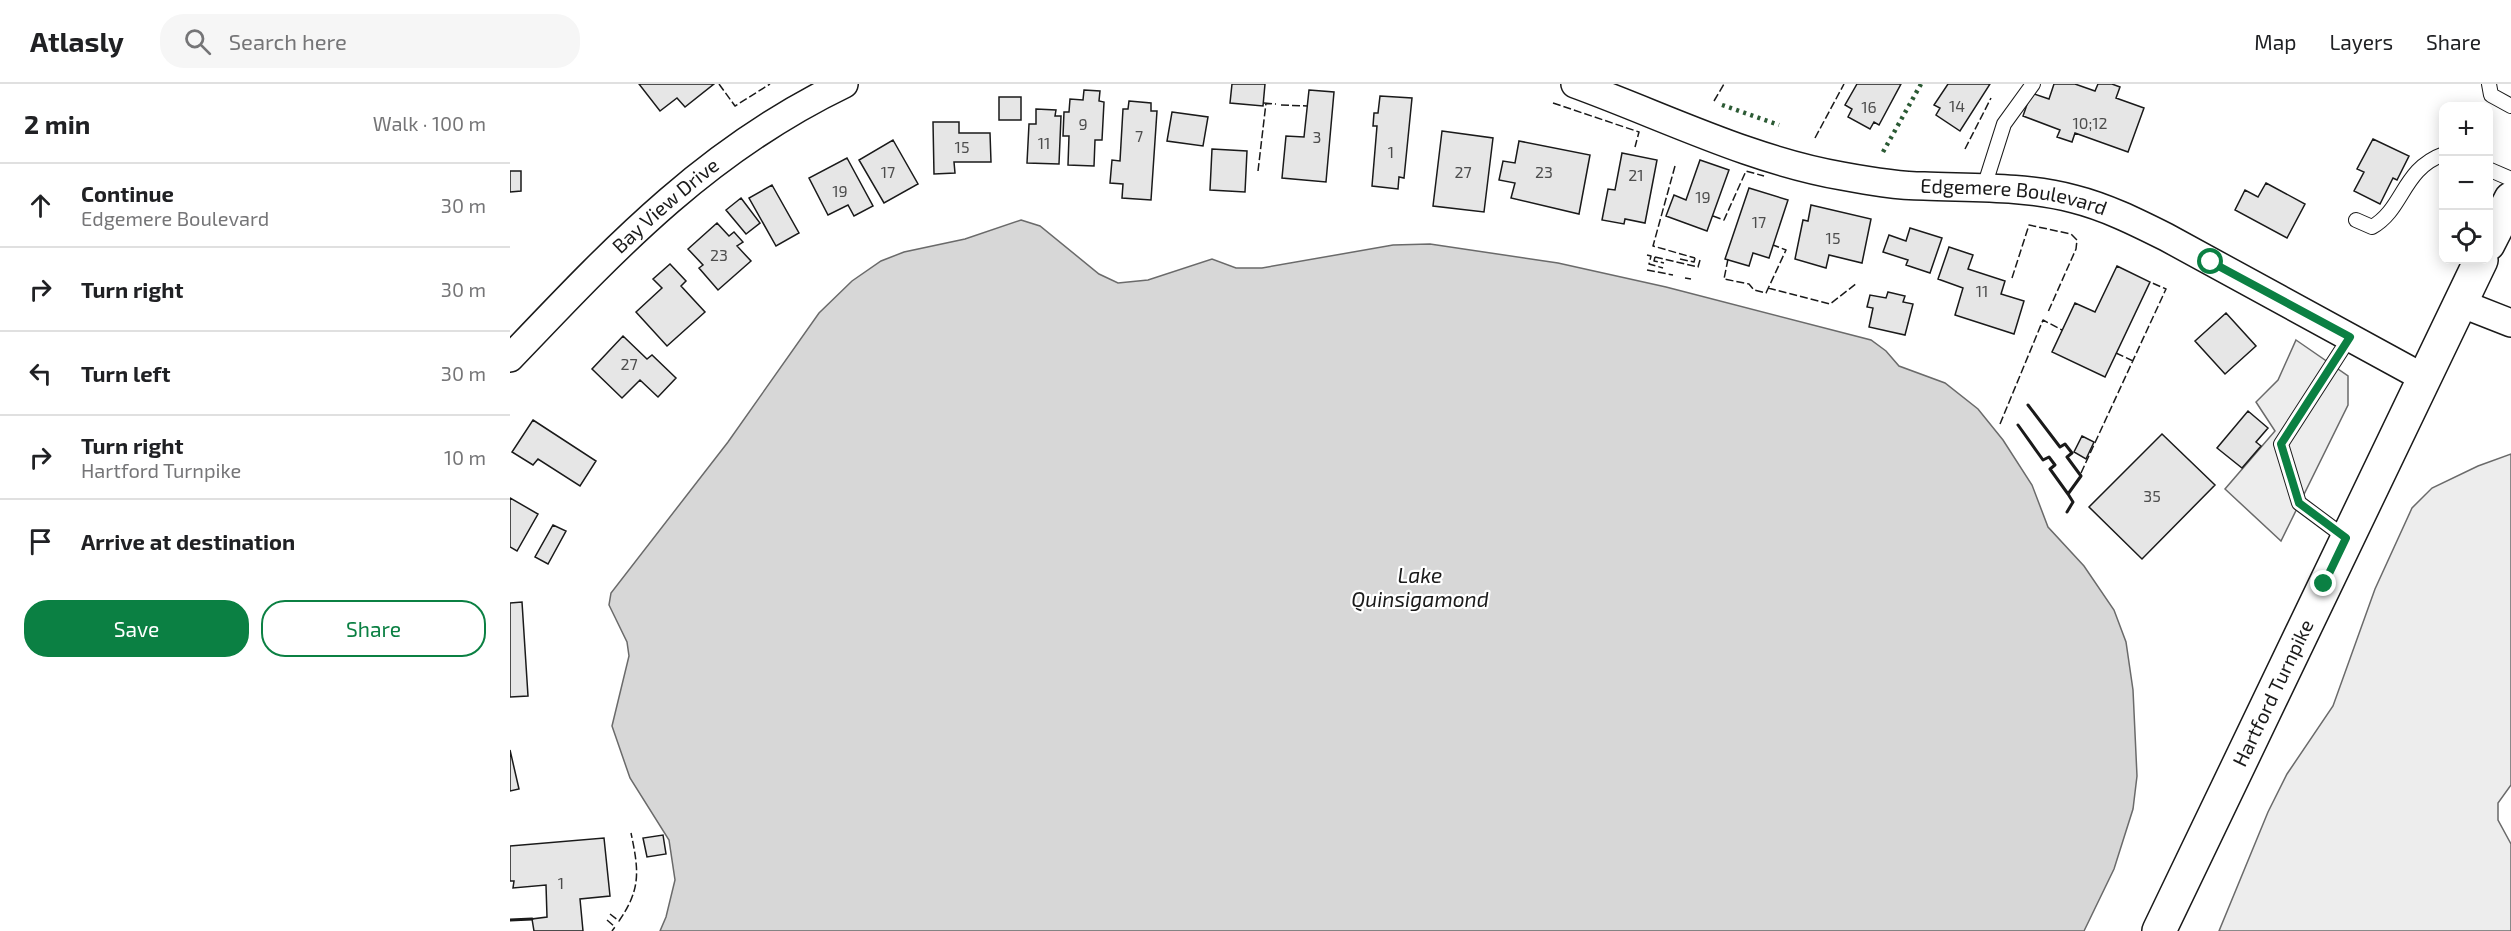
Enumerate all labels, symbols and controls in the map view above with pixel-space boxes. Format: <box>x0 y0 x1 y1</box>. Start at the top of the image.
search box <box>160 14 580 68</box>
text: Atlasly <box>30 24 124 58</box>
icon: search <box>181 25 214 58</box>
text: Search here <box>229 28 347 54</box>
text: Map <box>2254 29 2296 54</box>
text: Layers <box>2329 29 2393 54</box>
text: Share <box>2426 29 2481 54</box>
house number: 14 <box>1949 96 1965 115</box>
house number: 16 <box>1861 97 1877 116</box>
map controls <box>2439 102 2493 264</box>
button: + <box>2439 102 2493 156</box>
text: 2 min <box>24 108 90 139</box>
text: Walk · 100 m <box>373 111 486 135</box>
house number: 10;12 <box>2072 113 2108 132</box>
house number: 9 <box>1078 114 1088 133</box>
house number: 7 <box>1135 126 1143 145</box>
house number: 3 <box>1313 127 1321 146</box>
house number: 11 <box>1038 133 1050 152</box>
house number: 15 <box>955 137 969 156</box>
house number: 1 <box>1388 142 1394 161</box>
street label: Bay View Drive <box>607 152 723 258</box>
button: − <box>2439 156 2493 210</box>
house number: 17 <box>881 162 895 181</box>
house number: 27 <box>1454 162 1472 181</box>
house number: 23 <box>1535 162 1553 181</box>
house number: 21 <box>1628 165 1644 184</box>
street label: Edgemere Boulevard <box>1920 173 2111 220</box>
text: Continue <box>81 180 174 206</box>
house number: 19 <box>832 181 848 200</box>
house number: 19 <box>1695 187 1711 206</box>
icon: ahead <box>24 189 57 222</box>
text: 30 m <box>441 193 486 217</box>
text: Edgemere Boulevard <box>81 206 269 230</box>
button: locate <box>2439 210 2493 264</box>
house number: 17 <box>1752 212 1766 231</box>
house number: 15 <box>1826 228 1840 247</box>
house number: 23 <box>710 245 728 264</box>
route start <box>2197 248 2223 274</box>
icon: right <box>24 273 57 306</box>
text: Turn right <box>81 276 183 302</box>
text: 30 m <box>441 277 486 301</box>
house number: 11 <box>1976 281 1988 300</box>
house number: 27 <box>620 354 638 373</box>
icon: left <box>24 357 57 390</box>
text: Turn left <box>81 360 170 386</box>
text: 30 m <box>441 361 486 385</box>
text: Turn right <box>81 432 183 458</box>
icon: right <box>24 441 57 474</box>
text: 10 m <box>444 445 486 469</box>
text: Hartford Turnpike <box>81 458 241 482</box>
house number: 35 <box>2143 486 2161 505</box>
icon: arrive <box>24 525 57 558</box>
text: Arrive at destination <box>81 528 295 554</box>
water label: Lake Quinsigamond <box>1351 562 1489 612</box>
route end <box>2310 570 2336 596</box>
button: Save <box>24 600 249 657</box>
button: Share <box>261 600 486 657</box>
street label: Hartford Turnpike <box>2227 615 2318 770</box>
house number: 1 <box>558 873 564 892</box>

